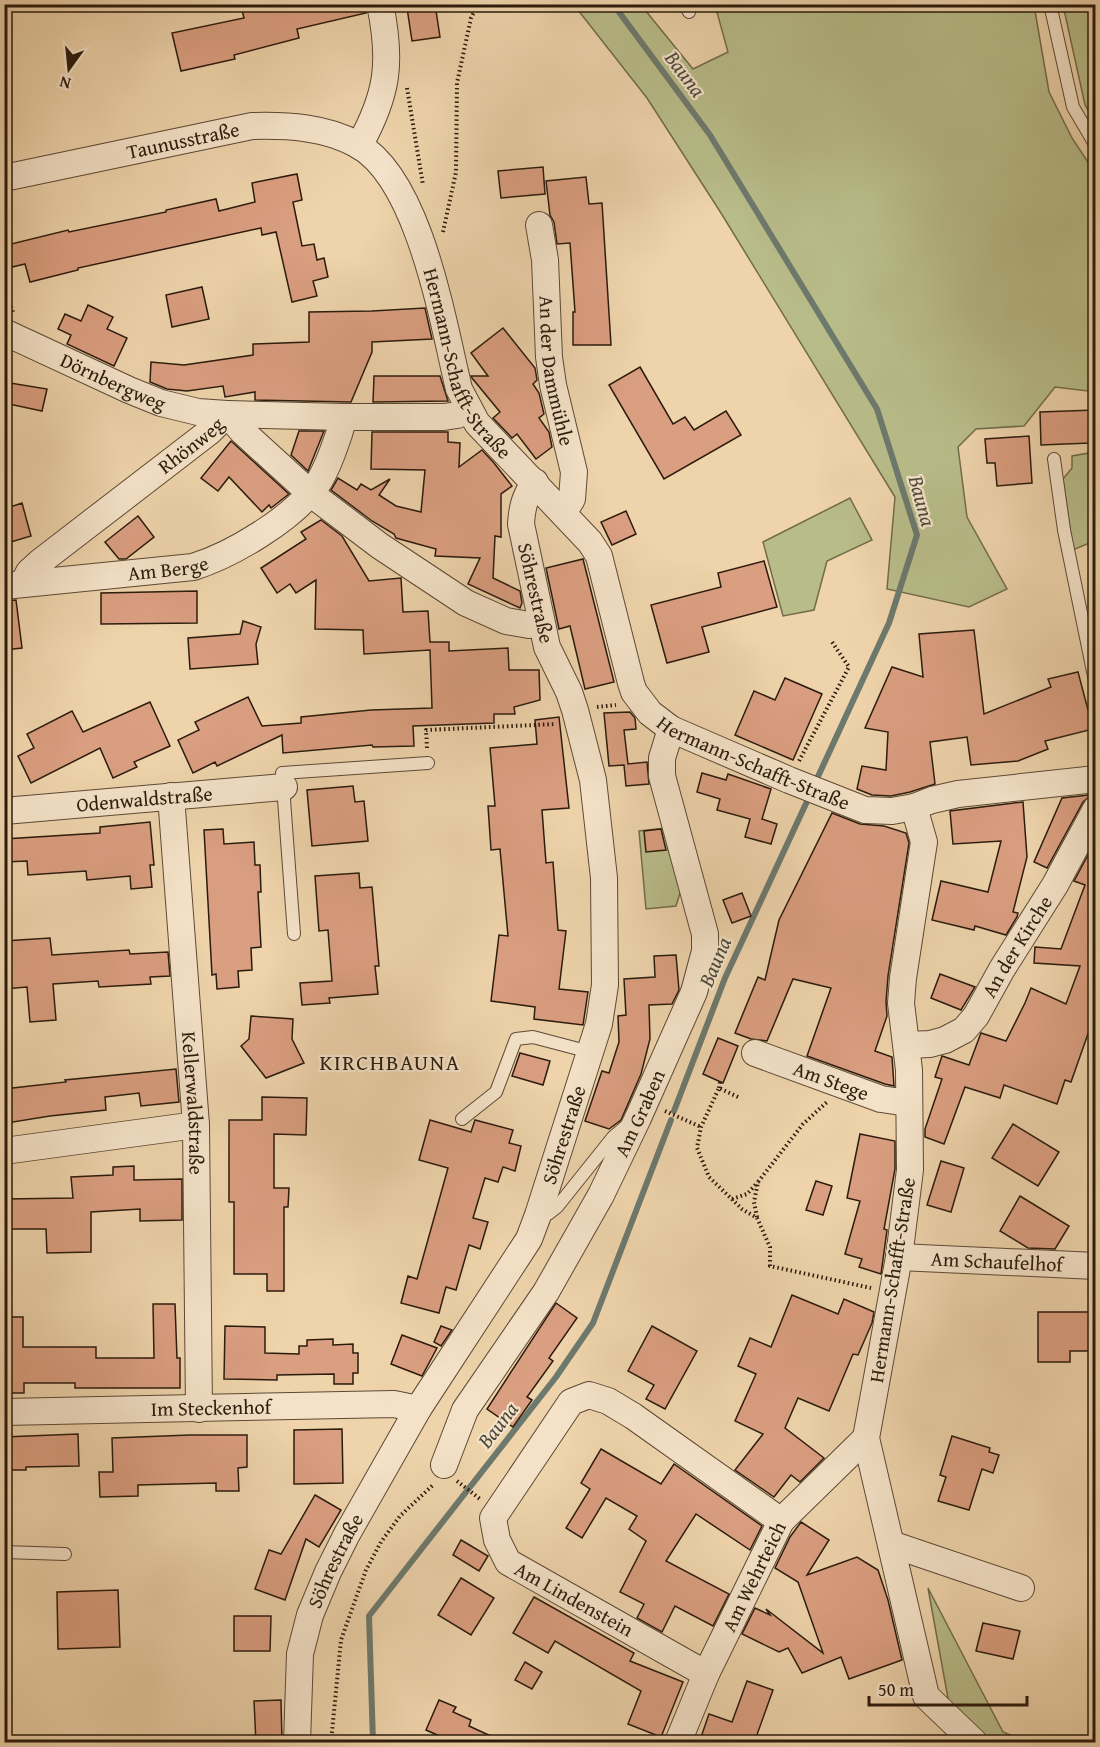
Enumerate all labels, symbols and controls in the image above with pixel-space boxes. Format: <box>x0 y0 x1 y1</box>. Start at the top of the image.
north arrow <box>39 39 99 99</box>
water label: Bauna <box>657 43 713 104</box>
text: N <box>57 70 73 96</box>
street label: Taunusstraße <box>124 114 242 166</box>
street label: Hermann-Schafft-Straße <box>416 264 519 465</box>
street label: An der Dammühle <box>532 295 582 449</box>
street label: Dörnbergweg <box>56 345 171 418</box>
street label: Rhönweg <box>151 410 230 480</box>
water label: Bauna <box>901 471 944 530</box>
street label: Söhrestraße <box>511 540 562 646</box>
street label: Am Berge <box>126 548 212 587</box>
street label: Hermann-Schafft-Straße <box>651 708 854 817</box>
street label: Odenwaldstraße <box>75 778 214 819</box>
street label: An der Kirche <box>974 890 1059 1003</box>
water label: Bauna <box>690 932 739 992</box>
street label: Kellerwaldstraße <box>175 1030 212 1175</box>
district label: KIRCHBAUNA <box>319 1046 461 1078</box>
street label: Am Stege <box>789 1053 873 1107</box>
street label: Am Graben <box>606 1065 672 1161</box>
street label: Söhrestraße <box>534 1082 592 1188</box>
street label: Hermann-Schafft-Straße <box>861 1175 922 1385</box>
street label: Am Schaufelhof <box>930 1243 1066 1279</box>
street label: Im Steckenhof <box>151 1391 274 1423</box>
water label: Bauna <box>469 1395 526 1455</box>
street label: Söhrestraße <box>299 1508 370 1612</box>
street label: Am Wehrteich <box>714 1516 793 1637</box>
street label: Am Lindenstein <box>509 1554 639 1643</box>
scale bar <box>869 1669 1026 1707</box>
text: 50 m <box>878 1676 914 1703</box>

